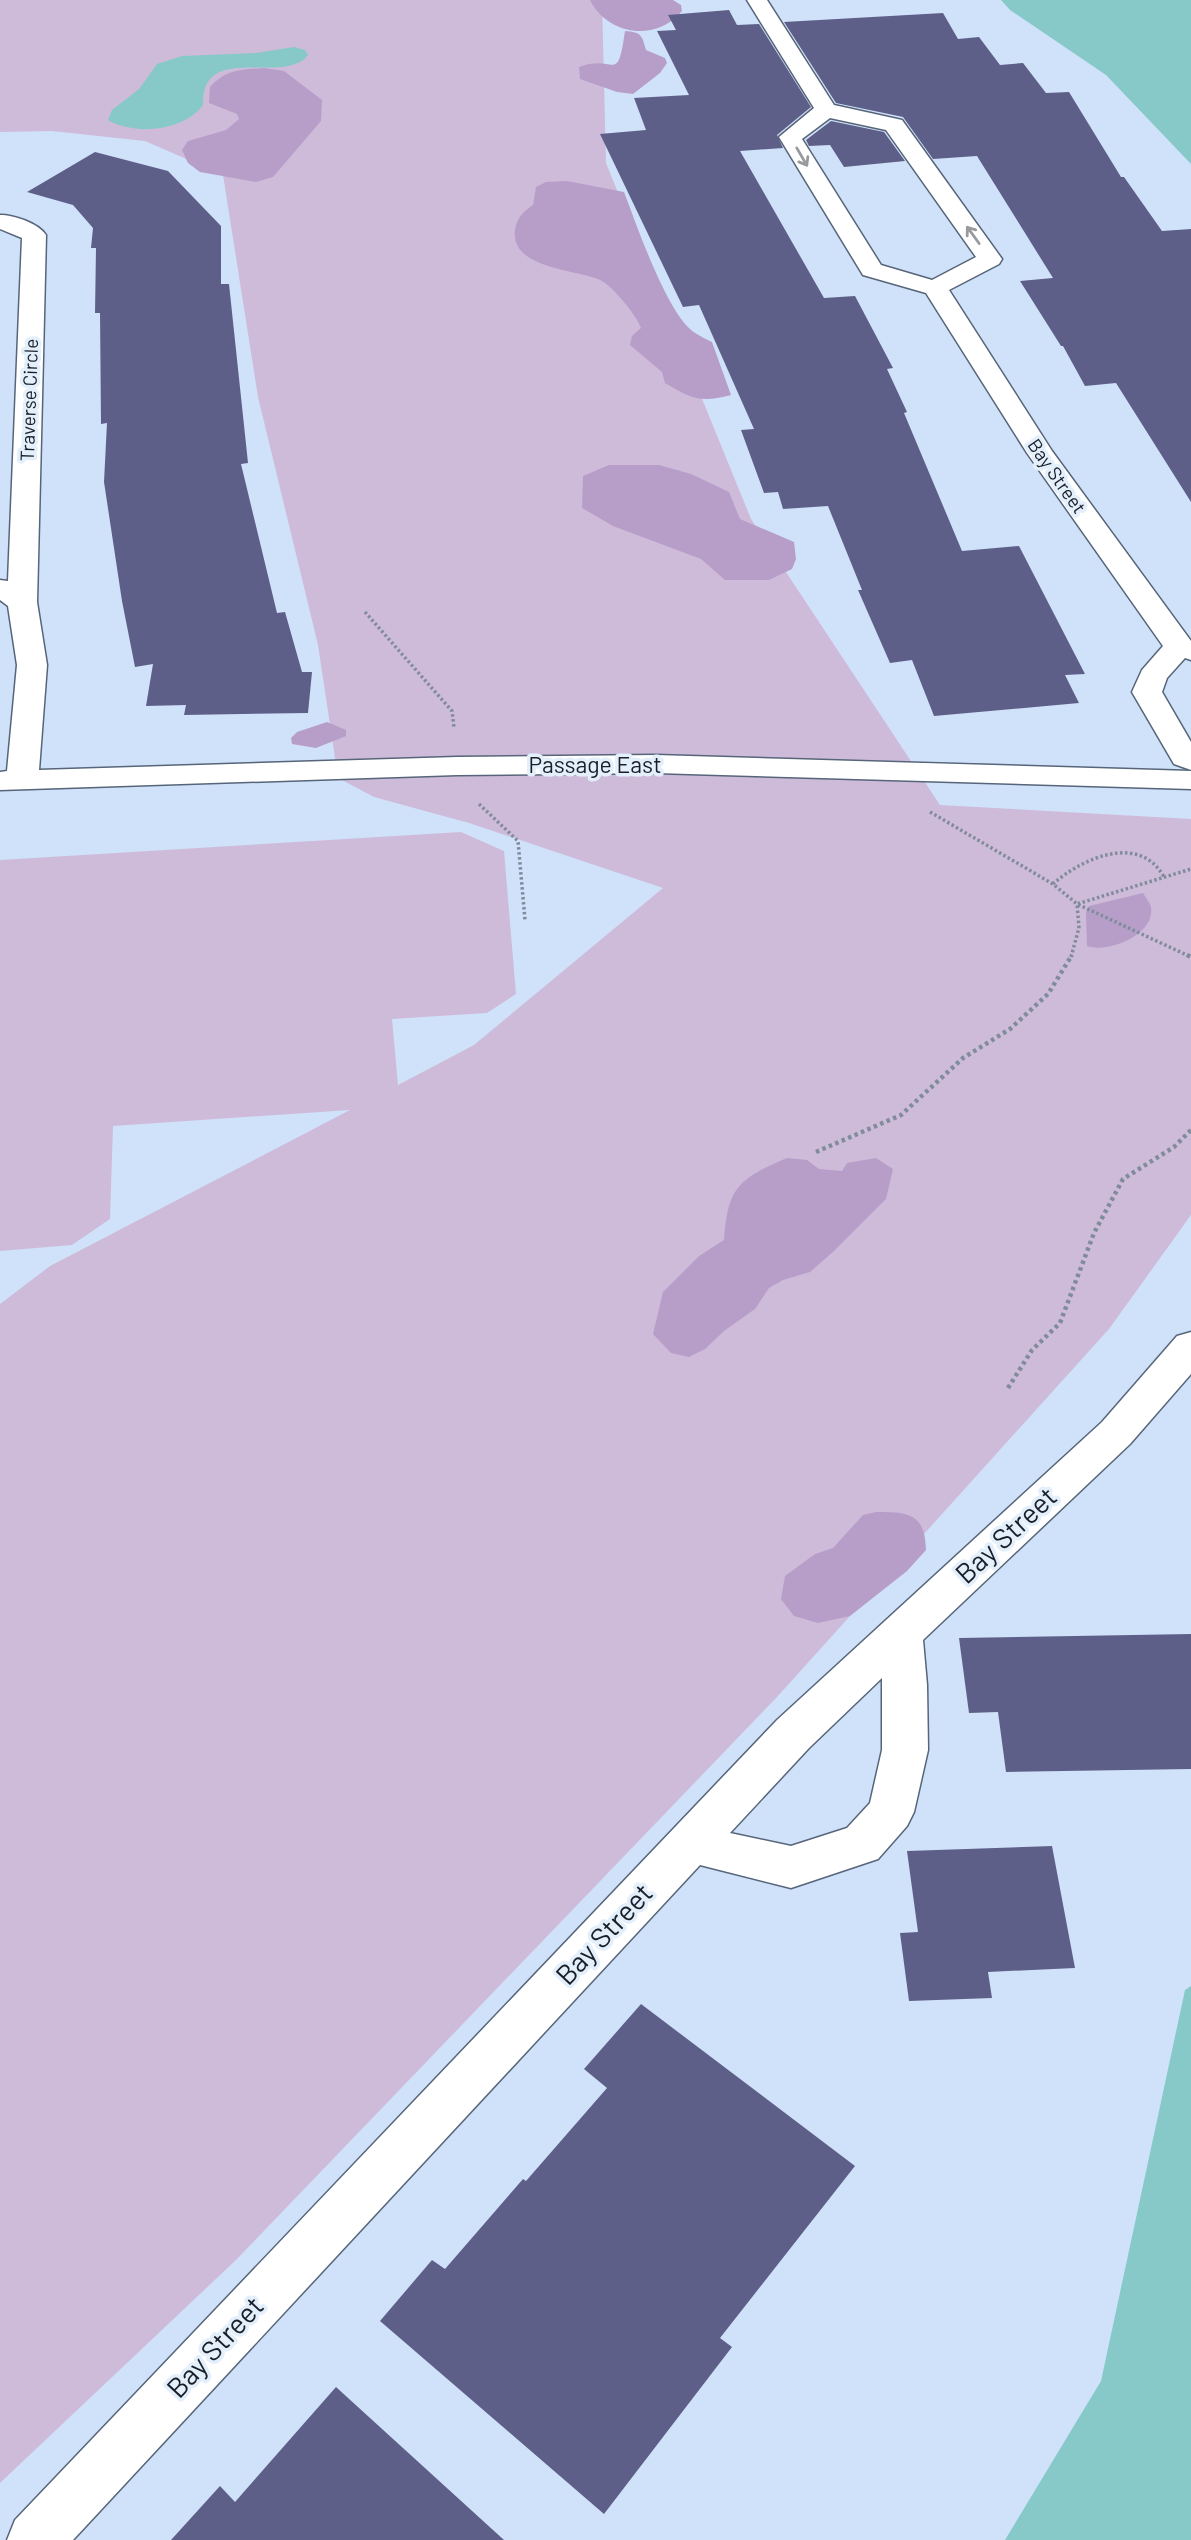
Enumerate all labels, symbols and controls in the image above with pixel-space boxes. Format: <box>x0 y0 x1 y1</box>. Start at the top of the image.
one-way arrow <box>796 146 809 167</box>
one-way arrow <box>966 226 980 245</box>
street label: Traverse Circle <box>15 338 42 462</box>
street label: Bay Street <box>1023 434 1091 517</box>
street label: Passage East <box>528 750 662 778</box>
street label: Bay Street <box>947 1479 1063 1590</box>
street label: Bay Street <box>548 1875 659 1991</box>
street label: Bay Street <box>159 2288 270 2404</box>

